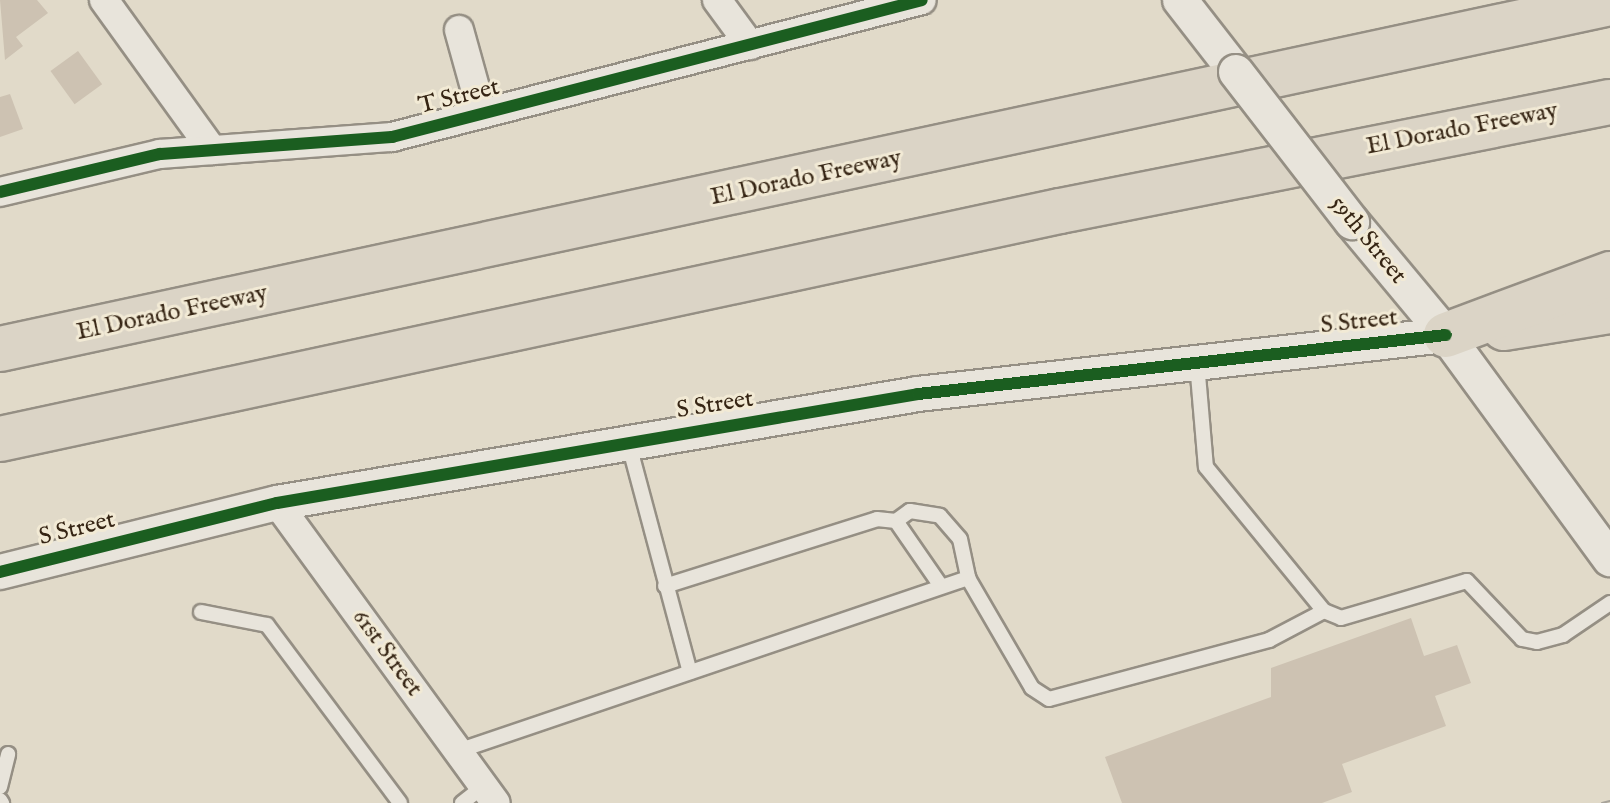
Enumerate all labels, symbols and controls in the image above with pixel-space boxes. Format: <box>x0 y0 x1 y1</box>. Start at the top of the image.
street label: T Street <box>416 73 502 121</box>
street label: El Dorado Freeway <box>1364 96 1560 162</box>
street label: El Dorado Freeway <box>708 144 904 212</box>
street label: 59th Street <box>1324 190 1412 290</box>
street label: El Dorado Freeway <box>74 279 270 347</box>
street label: S Street <box>1319 304 1399 340</box>
street label: S Street <box>675 385 755 425</box>
street label: S Street <box>36 506 118 552</box>
street label: 61st Street <box>346 604 428 702</box>

